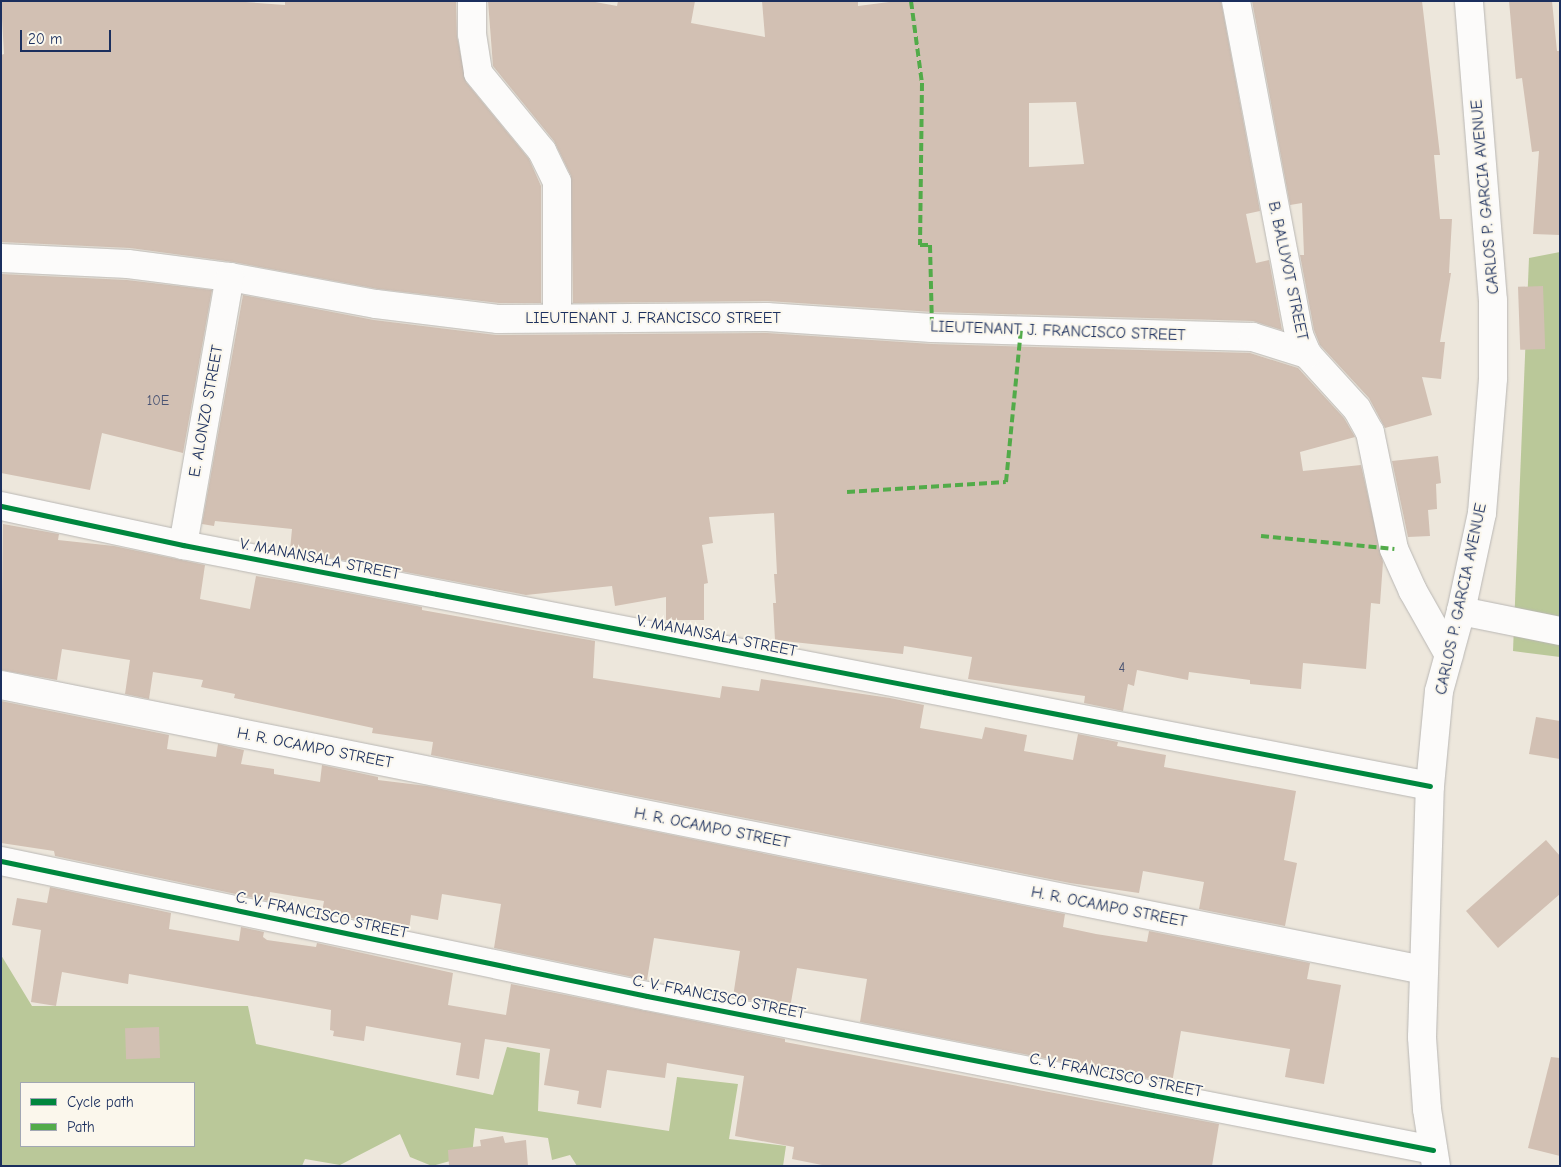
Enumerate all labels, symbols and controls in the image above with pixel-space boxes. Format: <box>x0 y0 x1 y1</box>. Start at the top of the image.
scale bar <box>22 20 114 52</box>
text: 20 m <box>28 30 62 48</box>
street label: CARLOS P. GARCIA AVENUE <box>1467 99 1503 295</box>
street label: B. BALUYOT STREET <box>1264 200 1312 342</box>
street label: LIEUTENANT J. FRANCISCO STREET <box>525 308 781 328</box>
street label: LIEUTENANT J. FRANCISCO STREET <box>930 317 1186 345</box>
street label: E. ALONZO STREET <box>185 343 227 479</box>
house number: 10E <box>147 393 169 409</box>
street label: CARLOS P. GARCIA AVENUE <box>1431 501 1491 697</box>
street label: V. MANANSALA STREET <box>238 534 402 584</box>
street label: V. MANANSALA STREET <box>635 611 799 661</box>
house number: 4 <box>1119 660 1125 676</box>
street label: H. R. OCAMPO STREET <box>235 723 395 773</box>
street label: H. R. OCAMPO STREET <box>632 803 792 853</box>
street label: H. R. OCAMPO STREET <box>1029 882 1189 932</box>
street label: C. V. FRANCISCO STREET <box>234 887 410 943</box>
street label: C. V. FRANCISCO STREET <box>631 971 807 1023</box>
street label: C. V. FRANCISCO STREET <box>1028 1049 1204 1101</box>
legend <box>20 1082 195 1147</box>
text: Cycle path <box>67 1093 134 1111</box>
text: Path <box>67 1118 95 1136</box>

